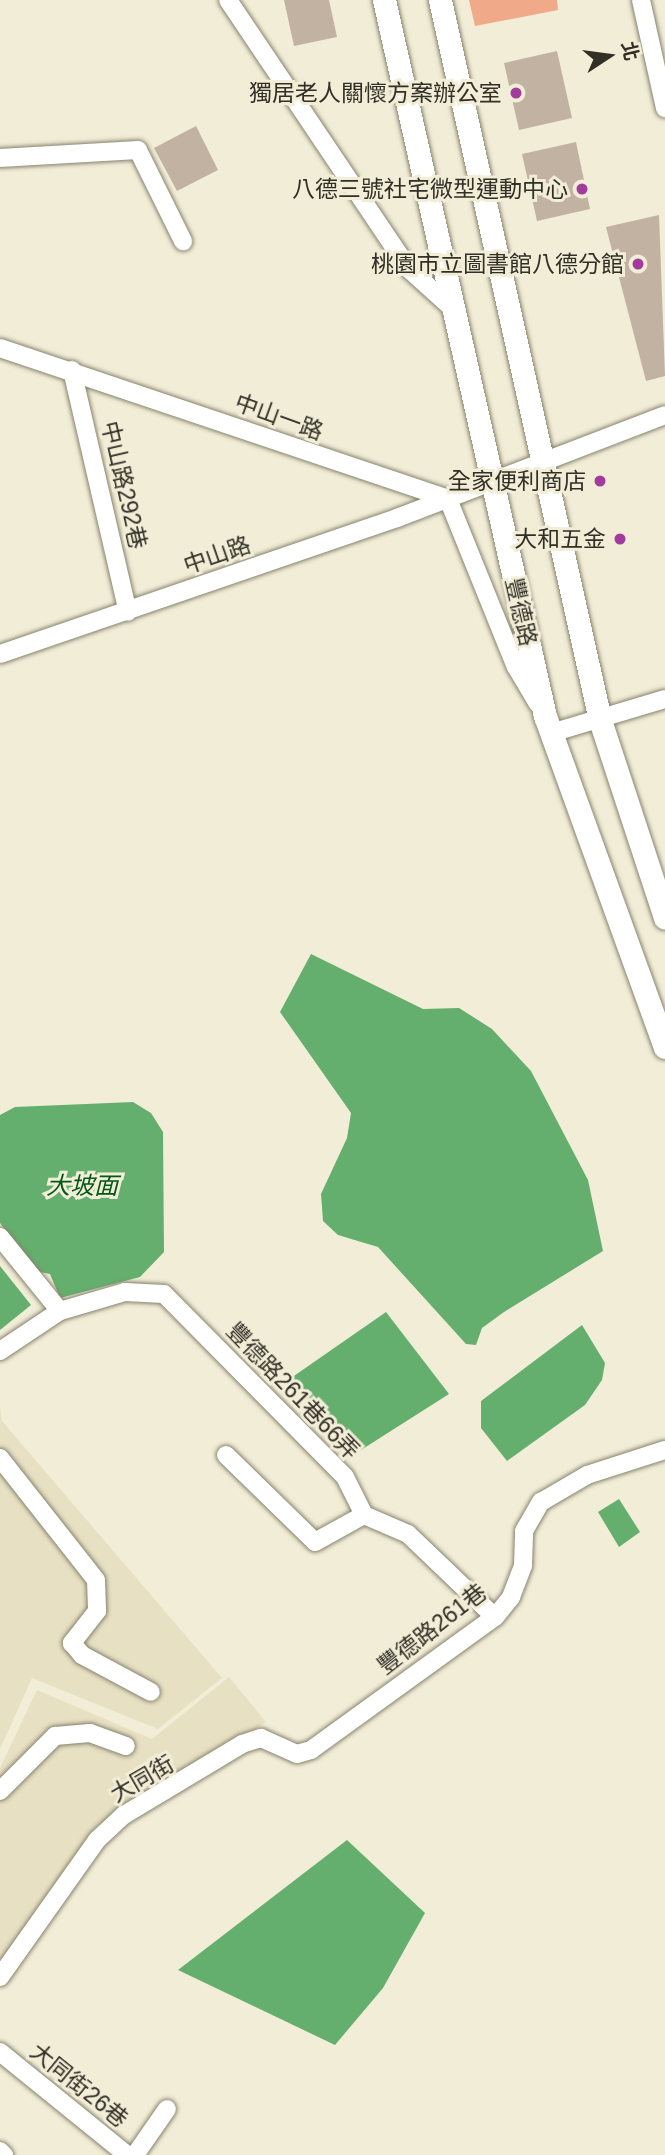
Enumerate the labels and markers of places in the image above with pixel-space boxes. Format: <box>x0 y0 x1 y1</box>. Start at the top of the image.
place label: 獨居老人關懷方案辦公室 <box>249 79 502 107</box>
marker: 獨居老人關懷方案辦公室 <box>508 85 524 101</box>
place label: 八德三號社宅微型運動中心 <box>292 175 568 203</box>
marker: 八德三號社宅微型運動中心 <box>574 181 590 197</box>
place label: 桃園市立圖書館八德分館 <box>371 250 624 278</box>
marker: 桃園市立圖書館八德分館 <box>630 256 646 272</box>
place label: 全家便利商店 <box>448 467 586 495</box>
marker: 全家便利商店 <box>592 473 608 489</box>
place label: 大和五金 <box>514 525 606 553</box>
marker: 大和五金 <box>612 531 628 547</box>

